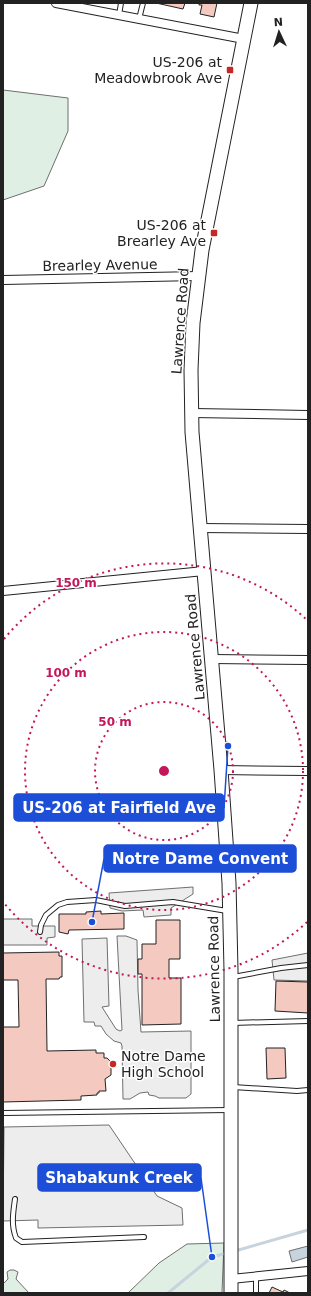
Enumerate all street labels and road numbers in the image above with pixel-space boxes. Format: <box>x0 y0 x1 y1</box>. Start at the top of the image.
street label: Brearley Avenue <box>42 256 158 274</box>
street label: Lawrence Road <box>168 267 192 375</box>
street label: Lawrence Road <box>182 593 208 701</box>
street label: Lawrence Road <box>205 916 223 1022</box>

